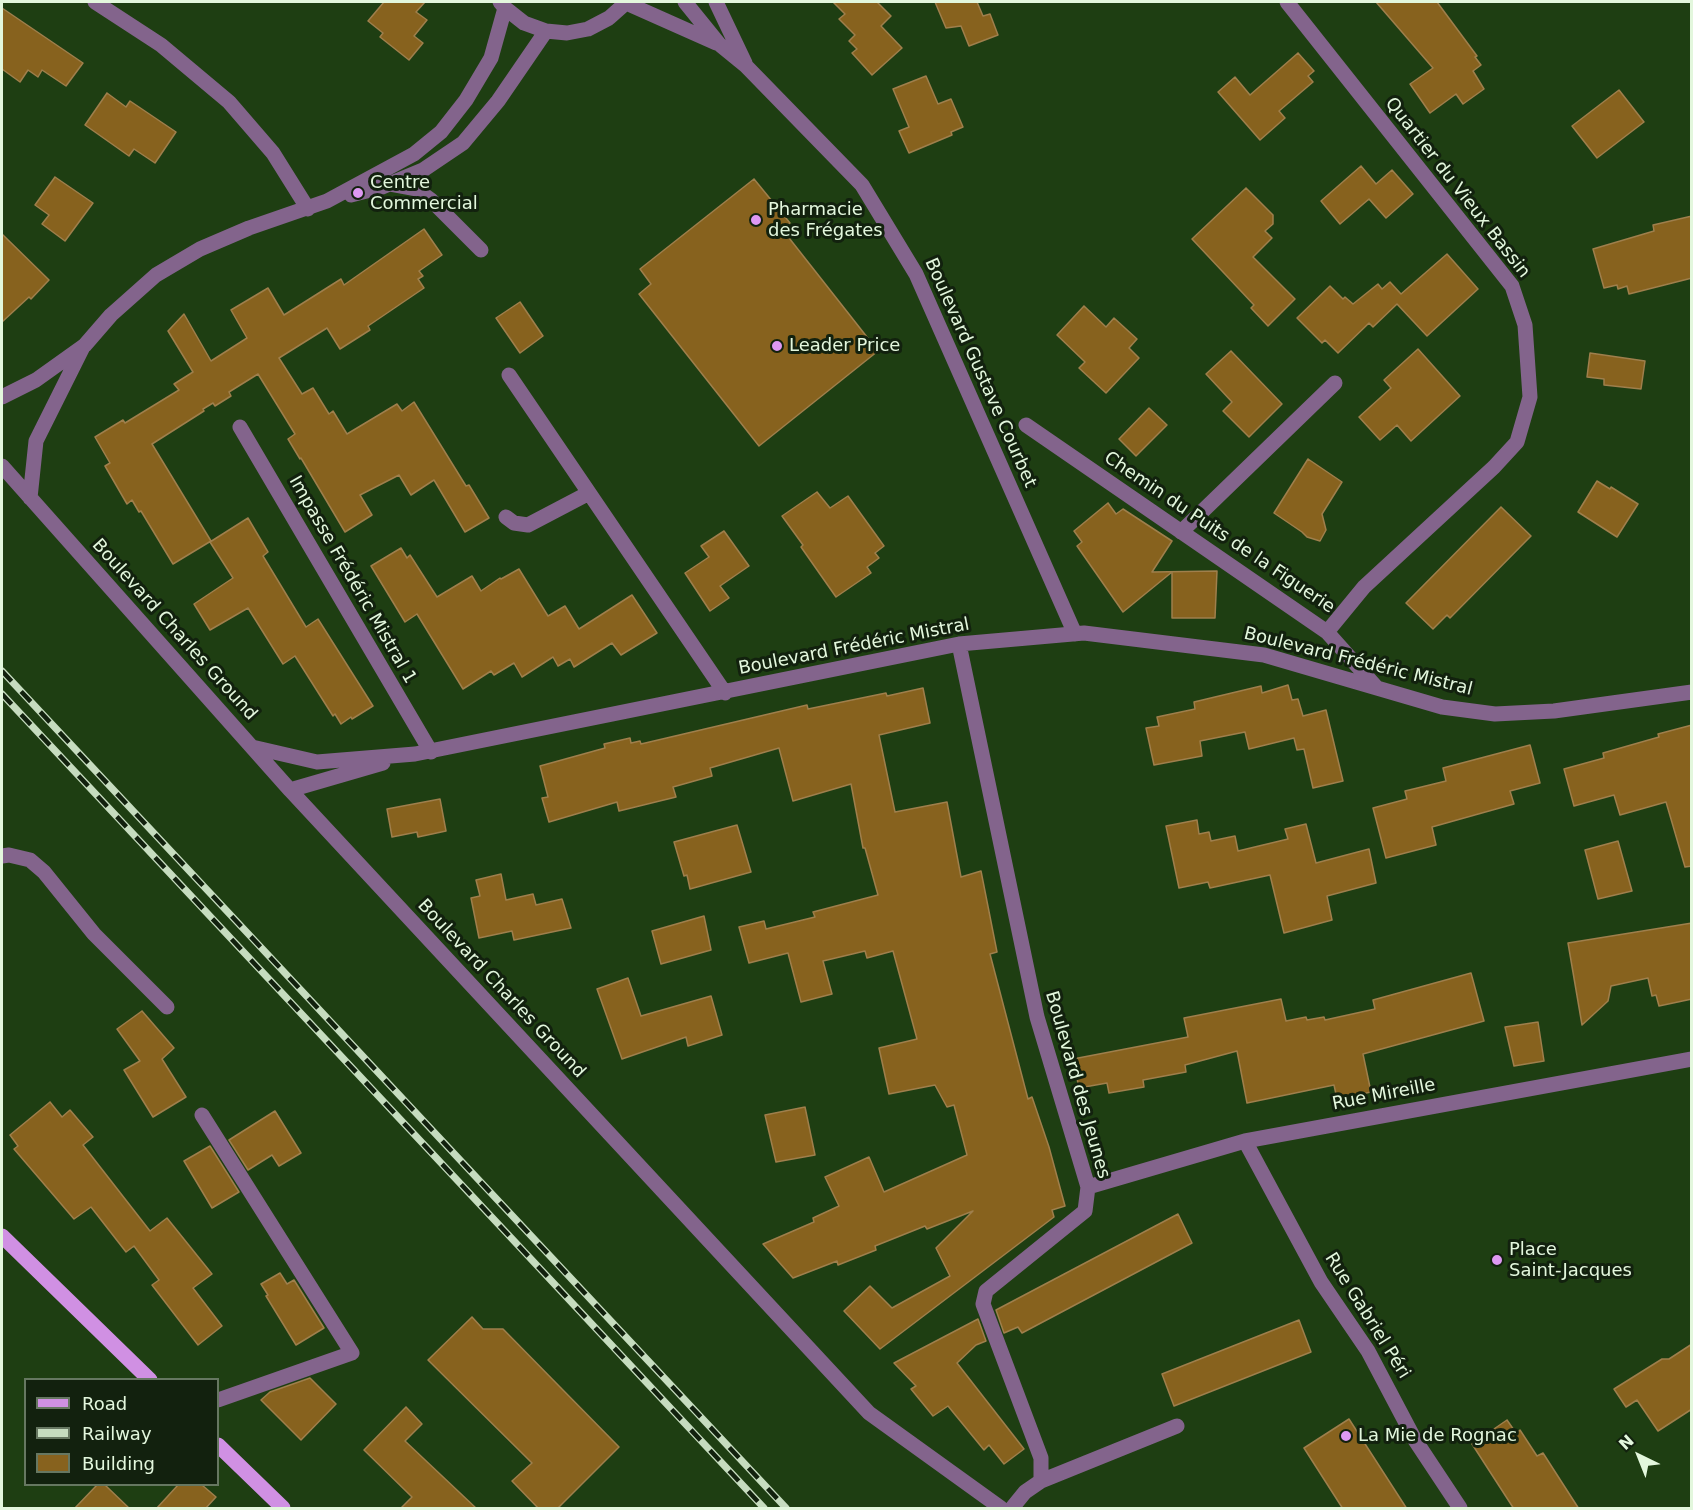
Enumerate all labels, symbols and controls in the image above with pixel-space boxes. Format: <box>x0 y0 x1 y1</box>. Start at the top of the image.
street label: Quartier du Vieux Bassin <box>1380 93 1534 283</box>
place label: Centre Commercial <box>370 172 478 214</box>
marker: Centre Commercial <box>351 186 365 200</box>
place label: Pharmacie des Frégates <box>768 199 883 242</box>
marker: Pharmacie des Frégates <box>749 213 763 227</box>
street label: Boulevard Gustave Courbet <box>919 255 1041 491</box>
place label: Leader Price <box>789 335 900 357</box>
marker: Leader Price <box>770 339 784 353</box>
street label: Chemin du Puits de la Figuerie <box>1099 447 1339 619</box>
street label: Impasse Frédéric Mistral 1 <box>284 472 420 688</box>
street label: Boulevard Charles Ground <box>87 535 261 725</box>
street label: Boulevard Frédéric Mistral <box>737 614 971 680</box>
street label: Boulevard Frédéric Mistral <box>1241 623 1475 701</box>
street label: Boulevard Charles Ground <box>412 895 590 1083</box>
street label: Boulevard des Jeunes <box>1040 989 1114 1181</box>
street label: Rue Mireille <box>1331 1074 1437 1116</box>
place label: Place Saint-Jacques <box>1509 1239 1632 1282</box>
street label: Rue Gabriel Péri <box>1320 1249 1414 1383</box>
marker: Place Saint-Jacques <box>1490 1253 1504 1267</box>
legend <box>24 1378 219 1486</box>
text: Road <box>82 1393 127 1414</box>
text: Railway <box>82 1423 152 1444</box>
place label: La Mie de Rognac <box>1358 1425 1517 1447</box>
north arrow <box>1609 1426 1669 1486</box>
marker: La Mie de Rognac <box>1339 1429 1353 1443</box>
text: N <box>1615 1431 1638 1454</box>
text: Building <box>82 1453 155 1474</box>

